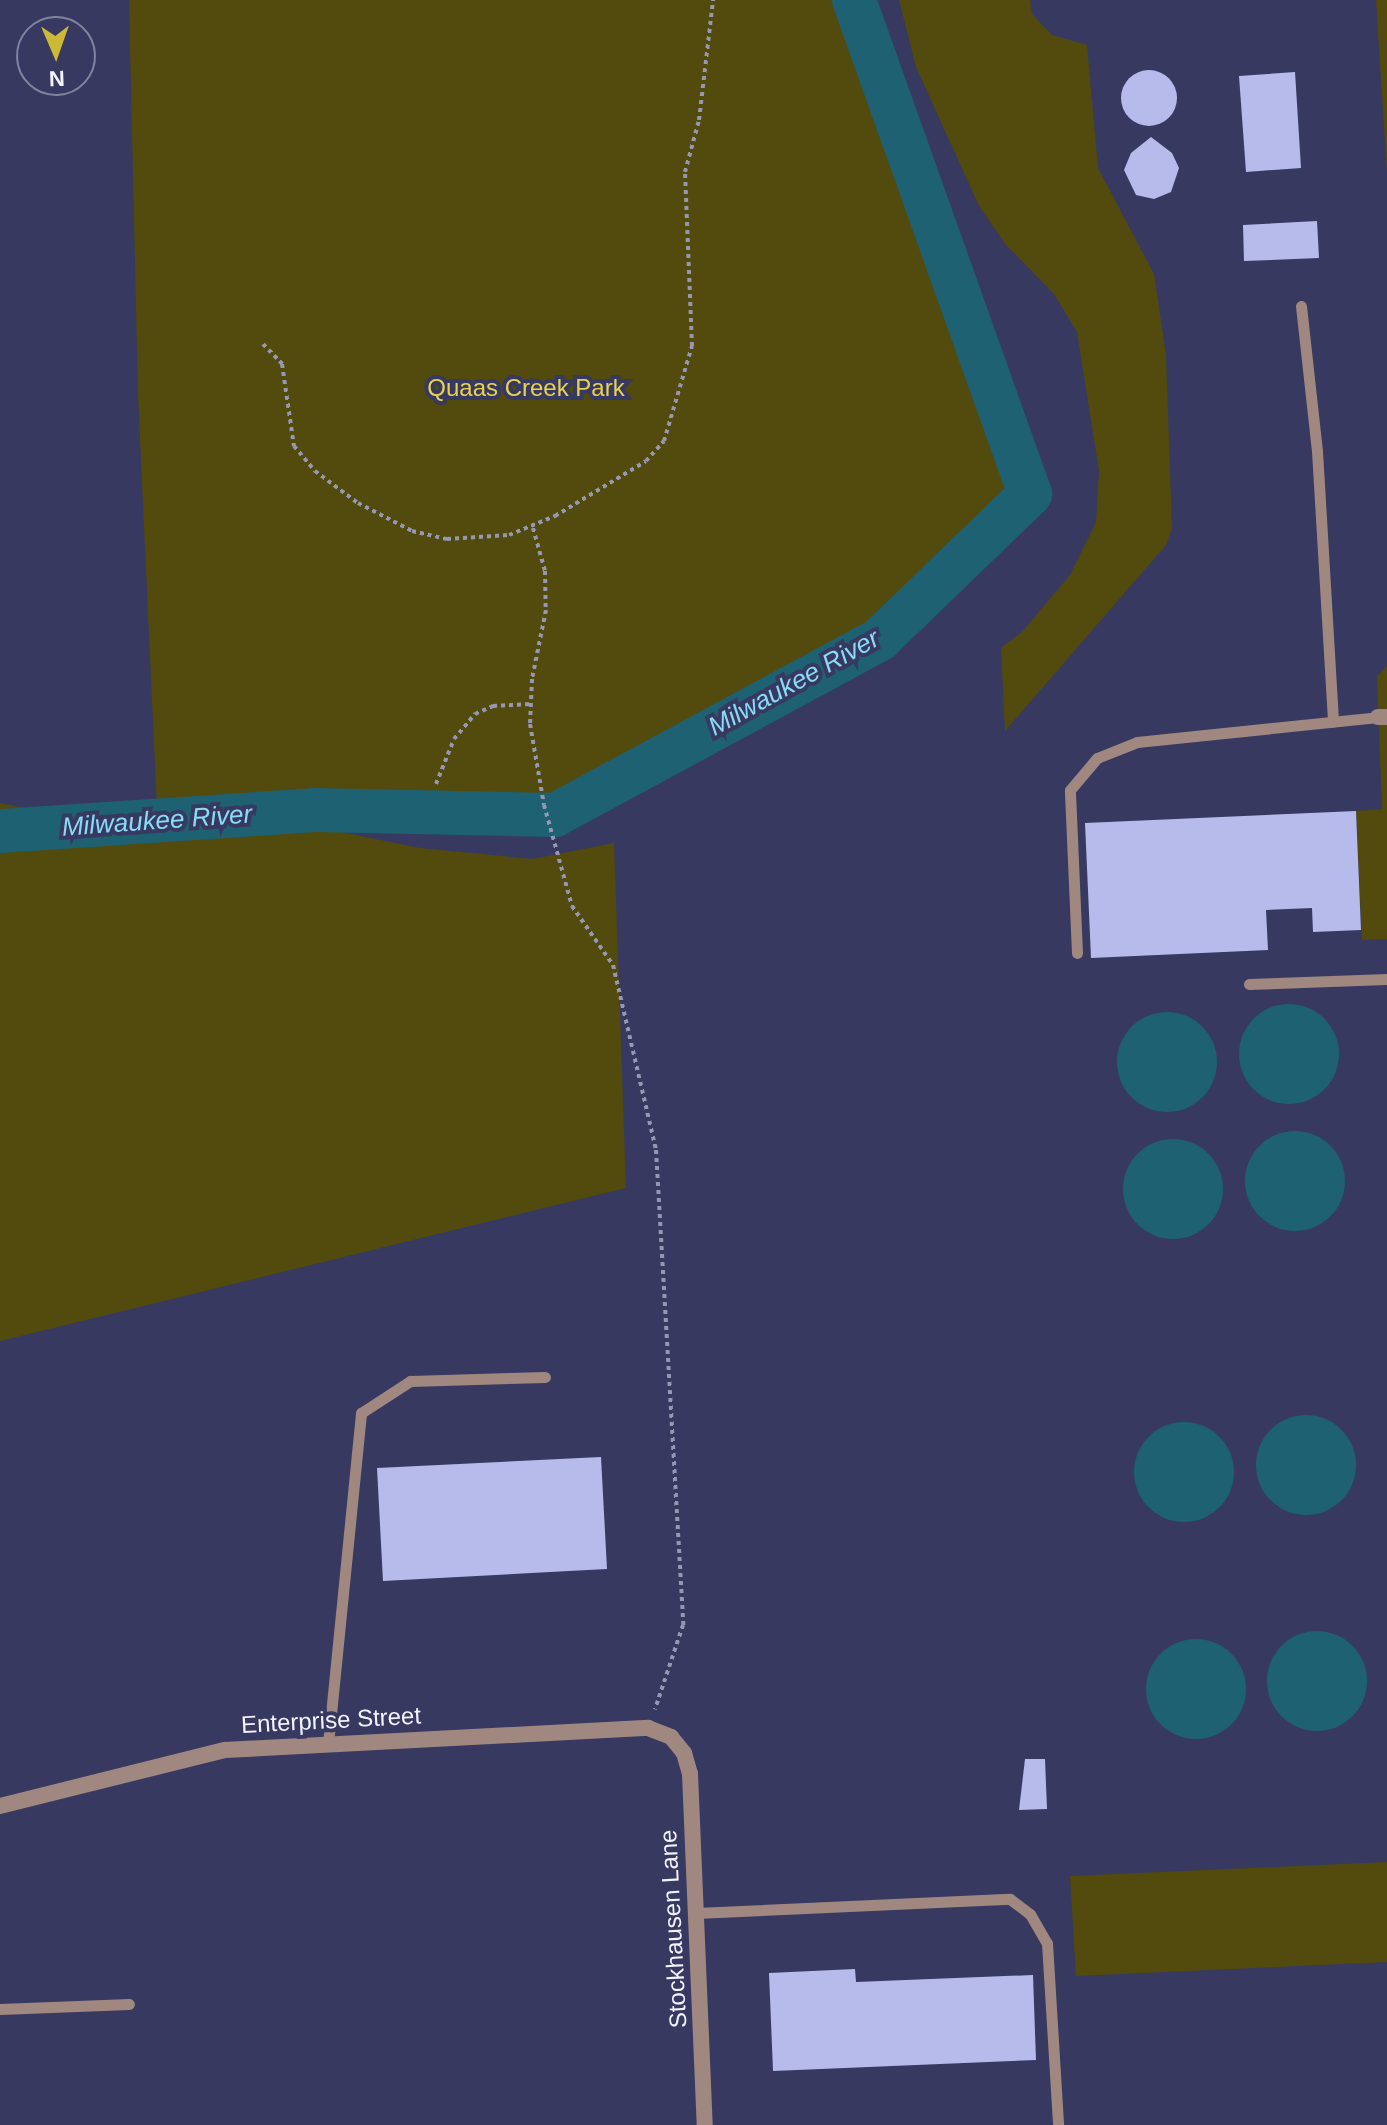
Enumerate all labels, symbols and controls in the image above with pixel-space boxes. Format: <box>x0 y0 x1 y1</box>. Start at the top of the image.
north arrow <box>16 16 96 96</box>
text: N <box>48 66 65 91</box>
park label: Quaas Creek Park <box>427 374 625 402</box>
water label: Milwaukee River <box>703 623 885 743</box>
water label: Milwaukee River <box>61 799 253 843</box>
street label: Enterprise Street <box>240 1701 422 1739</box>
street label: Stockhausen Lane <box>653 1829 693 2029</box>

